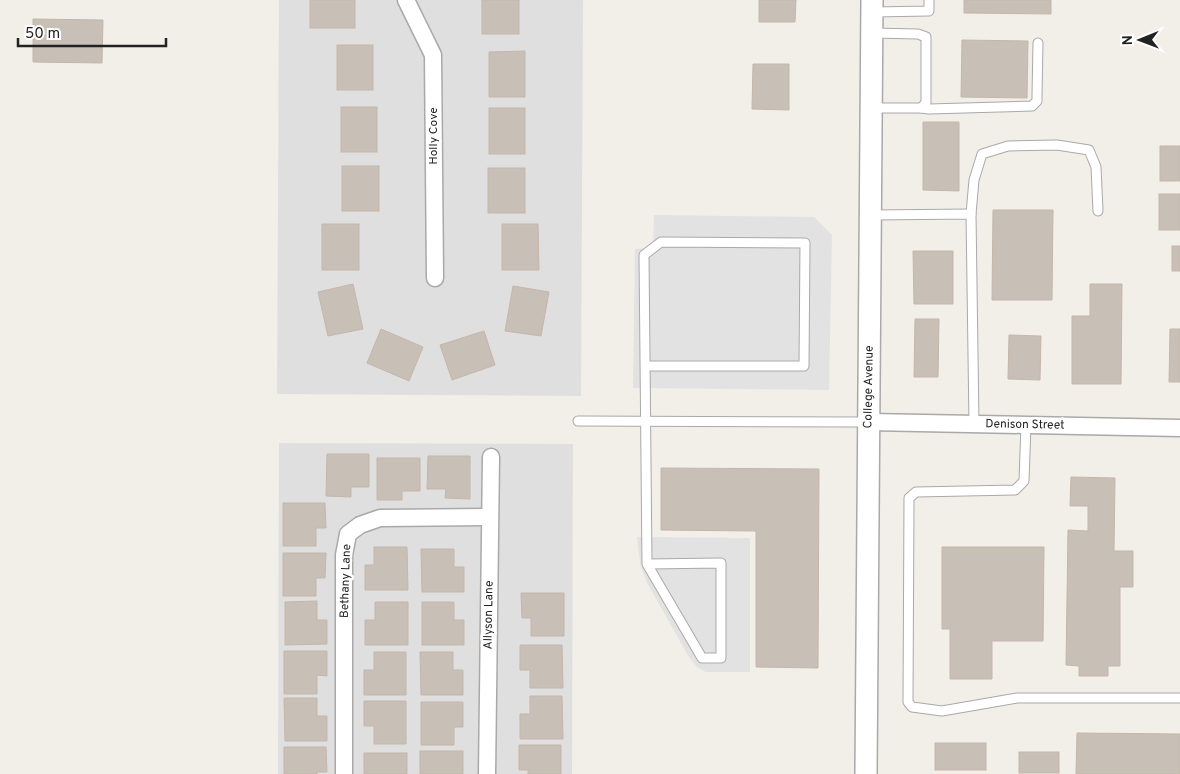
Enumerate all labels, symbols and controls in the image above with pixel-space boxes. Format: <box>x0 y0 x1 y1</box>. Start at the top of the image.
scale bar <box>18 15 165 47</box>
north arrow <box>1115 15 1165 65</box>
text: 50 m <box>25 25 60 44</box>
text: N <box>1120 35 1137 45</box>
street label: Holly Cove <box>426 107 442 165</box>
street label: College Avenue <box>860 345 878 429</box>
street label: Denison Street <box>985 416 1065 434</box>
street label: Bethany Lane <box>337 544 355 618</box>
street label: Allyson Lane <box>480 580 498 650</box>

